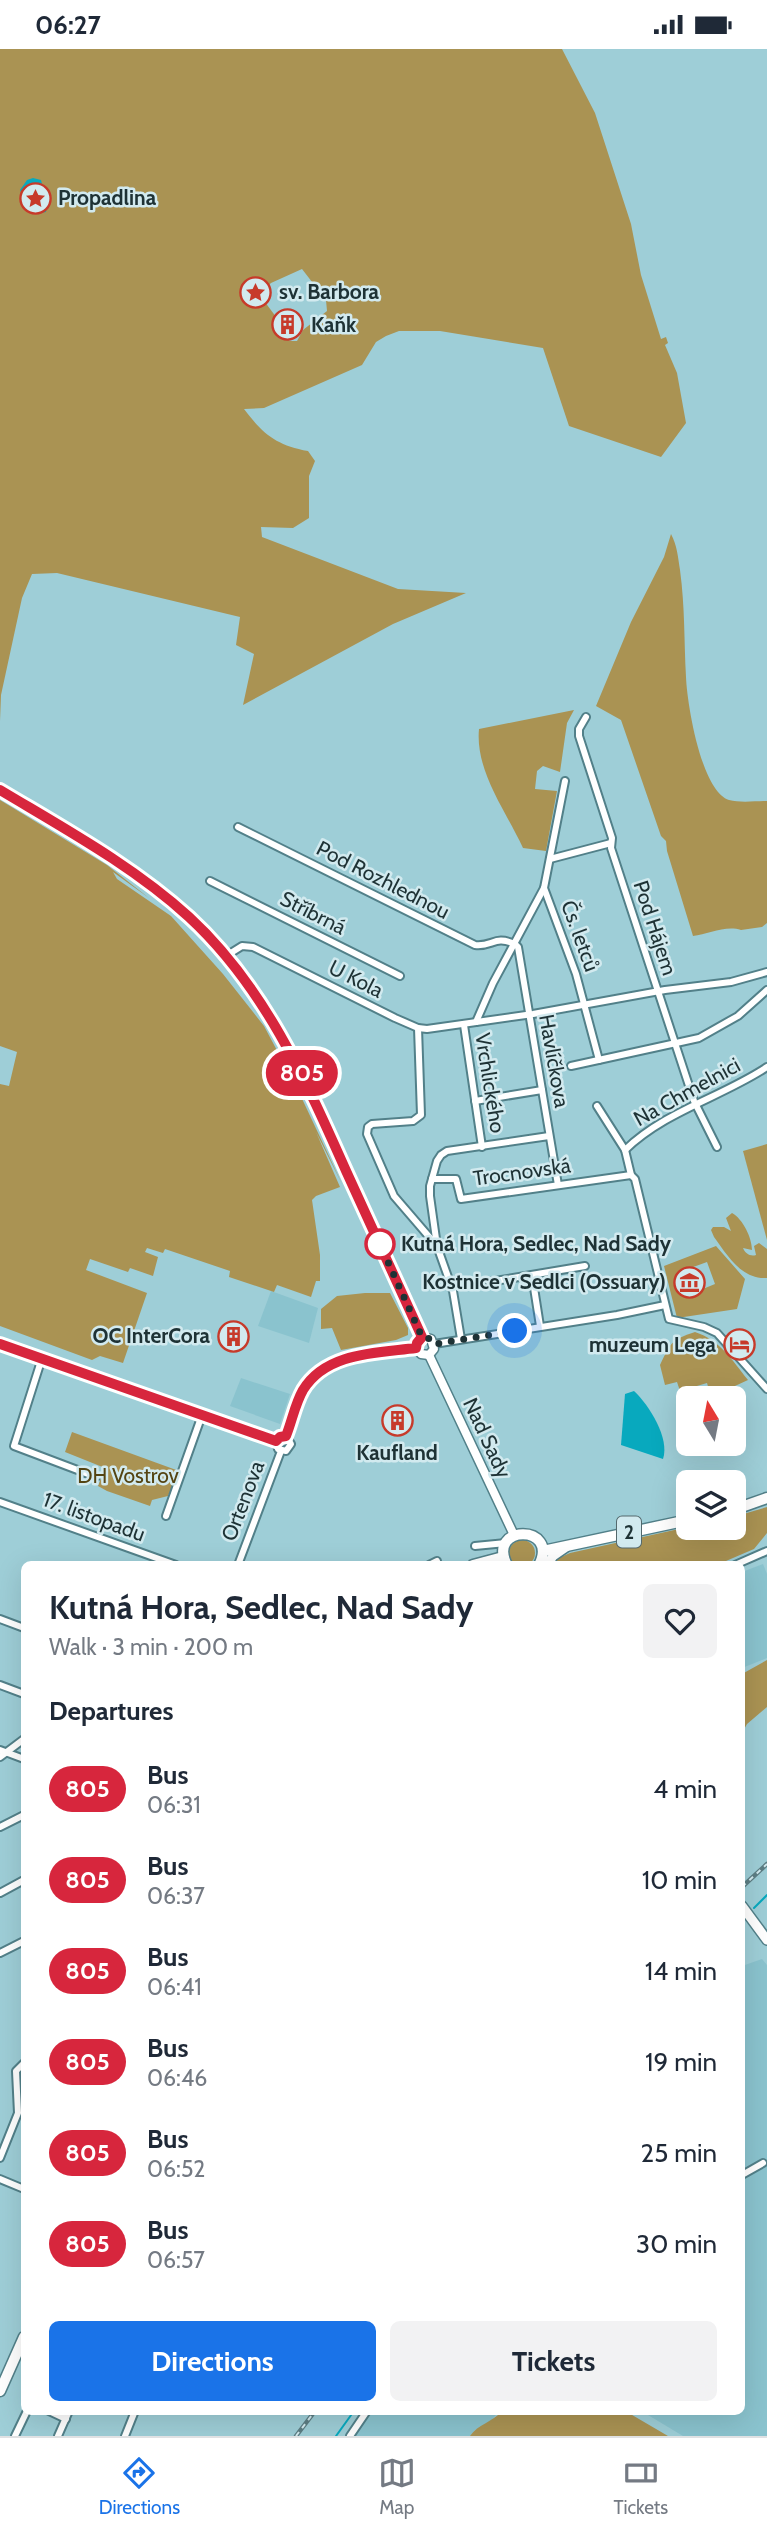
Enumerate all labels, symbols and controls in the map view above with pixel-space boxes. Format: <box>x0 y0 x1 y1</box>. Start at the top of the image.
text: 06:27 <box>35 9 101 41</box>
place icon: Propadlina <box>18 181 52 215</box>
place label: Propadlina <box>58 185 157 210</box>
place icon: sv. Barbora <box>239 275 273 309</box>
place label: sv. Barbora <box>279 279 379 304</box>
building icon: Kaňk <box>271 308 305 342</box>
place label: Kaňk <box>311 312 357 337</box>
street label: Pod Rozhlednou <box>312 835 454 924</box>
street label: Pod Hájem <box>627 877 683 979</box>
street label: Stříbrná <box>276 885 350 940</box>
street label: Čs. letců <box>556 897 605 975</box>
street label: U Kola <box>325 954 388 1003</box>
street label: Havlíčkova <box>534 1012 575 1109</box>
street label: Vrchlického <box>470 1031 511 1135</box>
line badge: 805 <box>262 1050 342 1096</box>
street label: Na Chmelnici <box>629 1052 744 1131</box>
text: 805 <box>280 1058 324 1087</box>
street label: Trocnovská <box>472 1152 572 1191</box>
marker: Kutná Hora, Sedlec, Nad Sady <box>365 1229 395 1259</box>
place label: Kutná Hora, Sedlec, Nad Sady <box>401 1231 672 1256</box>
museum icon: Kostnice v Sedlci (Ossuary) <box>672 1265 706 1299</box>
place label: Kostnice v Sedlci (Ossuary) <box>422 1269 666 1294</box>
your location <box>497 1313 532 1348</box>
building icon: OC InterCora <box>216 1319 250 1353</box>
place label: OC InterCora <box>93 1323 211 1348</box>
hotel icon: muzeum Lega <box>722 1328 756 1362</box>
place label: muzeum Lega <box>589 1332 717 1357</box>
north arrow <box>676 1386 746 1456</box>
map controls <box>676 1386 746 1540</box>
street label: Nad Sady <box>458 1394 517 1482</box>
building icon: Kaufland <box>380 1404 414 1438</box>
place label: Kaufland <box>356 1440 438 1465</box>
street label: Ortenova <box>216 1457 269 1544</box>
park label: DH Vostrov <box>77 1463 180 1488</box>
button: layers <box>676 1470 746 1540</box>
street label: 17. listopadu <box>40 1487 149 1547</box>
road number: 2 <box>617 1517 641 1547</box>
button: heart <box>643 1584 717 1658</box>
text: Kutná Hora, Sedlec, Nad Sady <box>49 1587 473 1627</box>
text: Walk · 3 min · 200 m <box>49 1633 253 1661</box>
text: Departures <box>49 1695 173 1727</box>
text: Bus <box>147 1759 188 1791</box>
text: 4 min <box>653 1773 717 1805</box>
text: 805 <box>65 1774 110 1803</box>
text: 06:31 <box>147 1791 201 1819</box>
text: Bus <box>147 1850 188 1882</box>
text: 10 min <box>642 1864 717 1896</box>
text: 805 <box>65 1865 110 1894</box>
text: 06:37 <box>147 1882 205 1910</box>
text: Bus <box>147 1941 188 1973</box>
text: 14 min <box>645 1955 717 1987</box>
text: 805 <box>65 1956 110 1985</box>
text: 06:41 <box>147 1973 202 2001</box>
text: Bus <box>147 2032 188 2064</box>
text: 19 min <box>645 2046 717 2078</box>
text: 805 <box>65 2047 110 2076</box>
text: 06:46 <box>147 2064 207 2092</box>
text: Bus <box>147 2123 188 2155</box>
text: 25 min <box>641 2137 717 2169</box>
text: 805 <box>65 2138 110 2167</box>
text: 06:52 <box>147 2155 205 2183</box>
text: Bus <box>147 2214 188 2246</box>
text: 30 min <box>636 2228 717 2260</box>
text: 805 <box>65 2229 110 2258</box>
text: 06:57 <box>147 2246 205 2274</box>
button: Directions <box>49 2321 376 2401</box>
button: Tickets <box>390 2321 717 2401</box>
tab: Directions <box>99 2454 180 2519</box>
tab: Map <box>378 2454 416 2519</box>
tab: Tickets <box>613 2454 668 2519</box>

